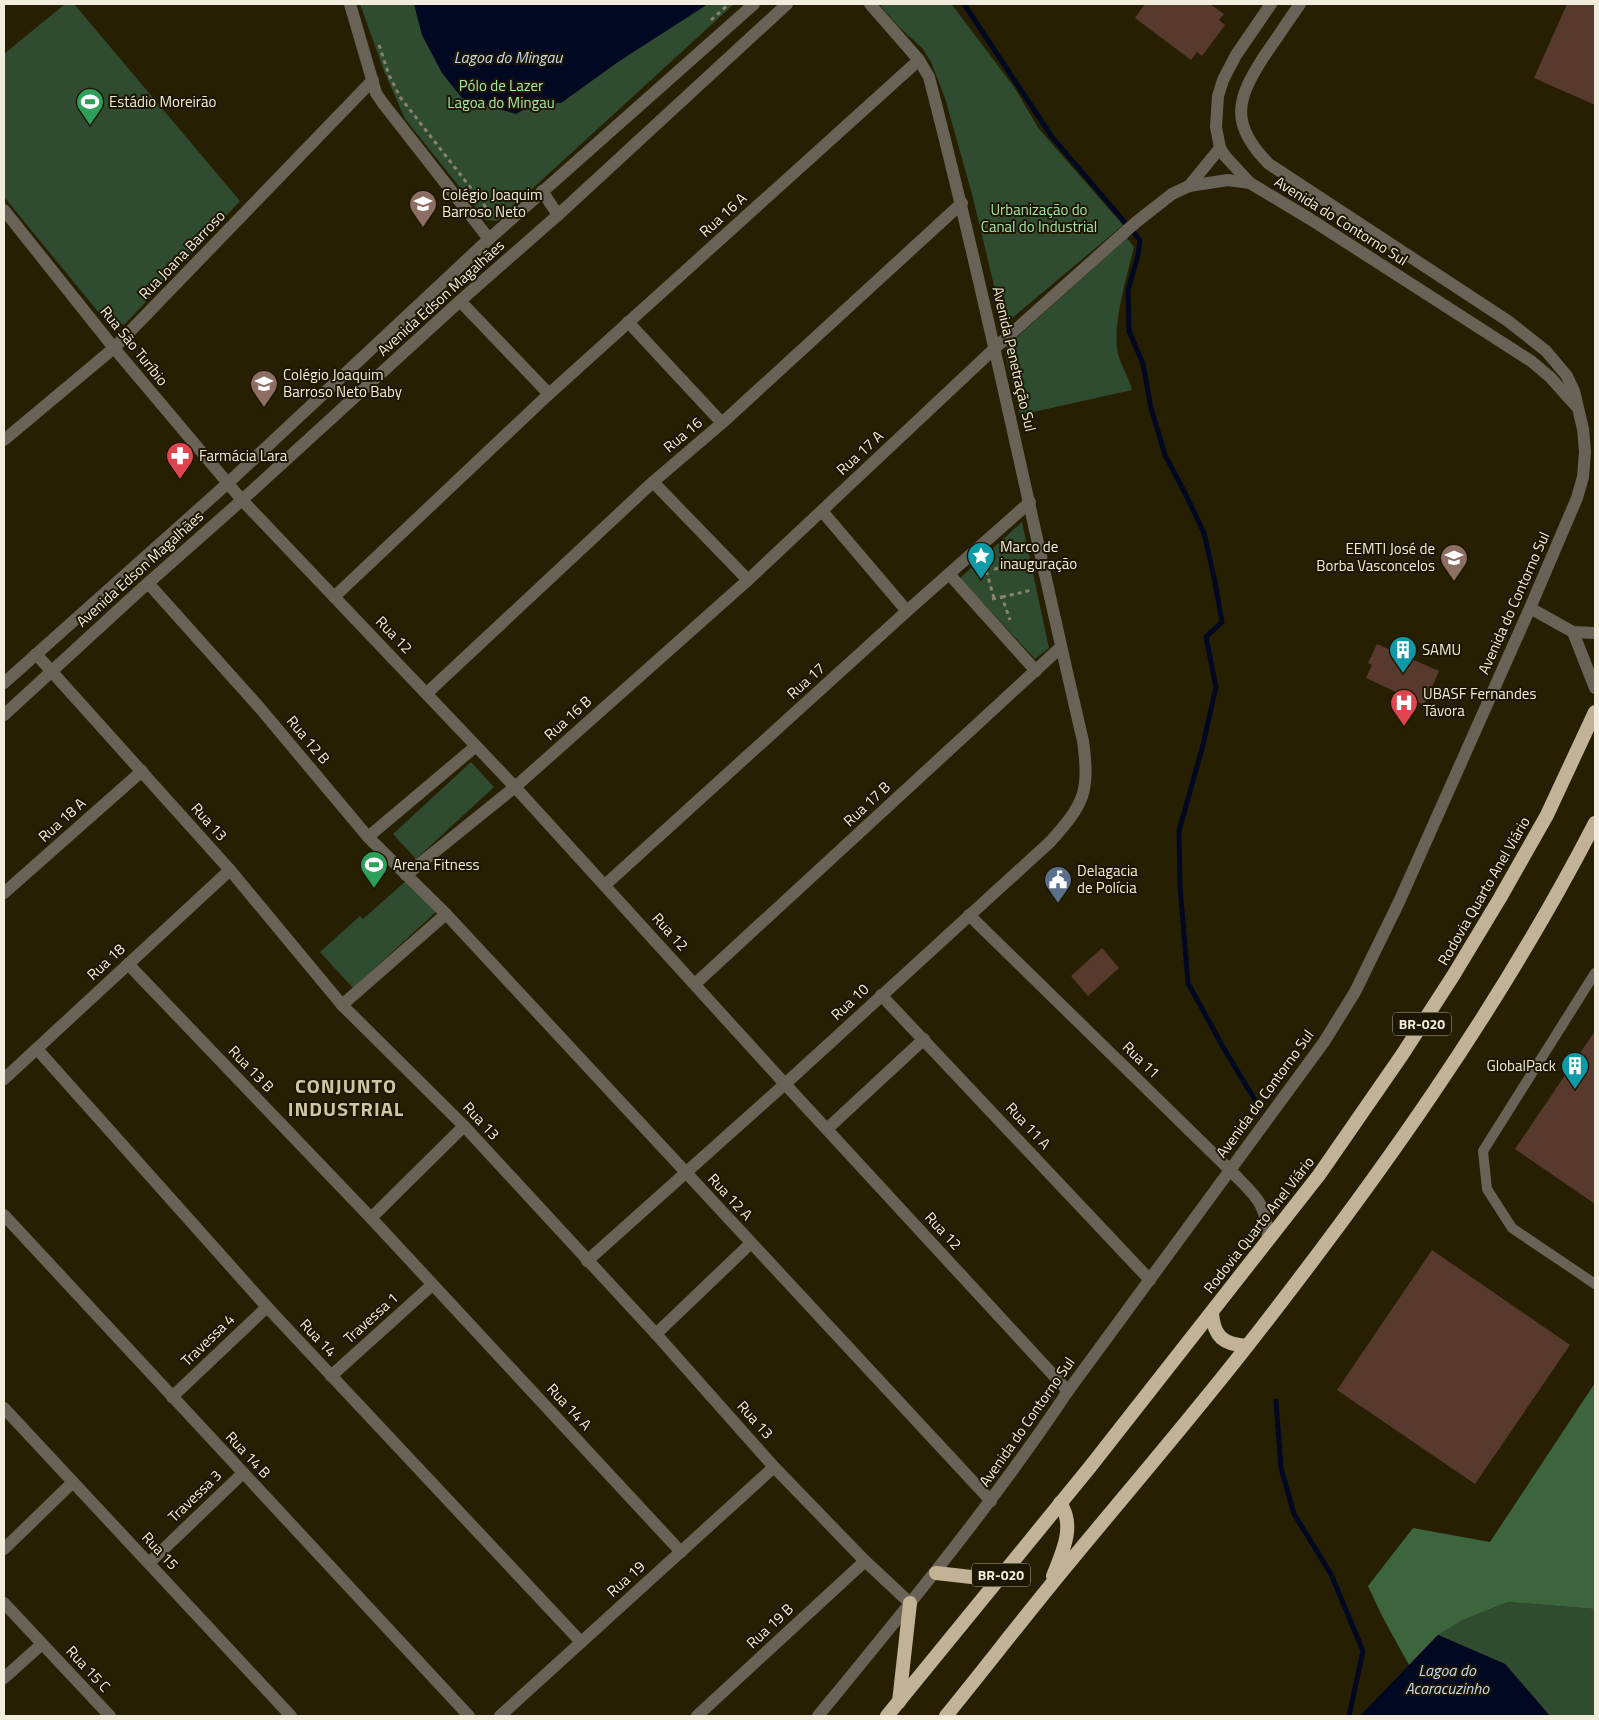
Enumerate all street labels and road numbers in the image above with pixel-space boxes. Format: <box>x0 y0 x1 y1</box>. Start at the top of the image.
street label: Avenida do Contorno Sul <box>1270 170 1413 271</box>
street label: Rua 16 A <box>694 187 752 242</box>
street label: Rua Joana Barroso <box>133 205 230 304</box>
street label: Avenida Edson Magalhães <box>372 234 510 361</box>
street label: Avenida Penetração Sul <box>987 284 1042 434</box>
street label: Rua São Turíbio <box>95 301 174 391</box>
street label: Rua 16 <box>658 411 707 458</box>
street label: Rua 17 A <box>831 425 888 480</box>
street label: Avenida Edson Magalhães <box>71 505 209 632</box>
street label: Avenida do Contorno Sul <box>1472 528 1555 678</box>
street label: Rua 12 <box>371 611 418 659</box>
street label: Rua 17 <box>781 657 830 704</box>
street label: Rua 16 B <box>539 690 597 745</box>
street label: Rua 12 B <box>281 710 336 769</box>
street label: Rua 17 B <box>838 776 895 832</box>
street label: Rua 18 A <box>33 792 91 847</box>
street label: Rua 13 <box>186 797 233 846</box>
street label: Rodovia Quarto Anel Viário <box>1432 812 1536 969</box>
street label: Rua 12 <box>647 907 694 956</box>
street label: Rua 18 <box>81 938 130 985</box>
street label: Rua 10 <box>825 978 874 1025</box>
road number: BR-020 <box>1393 1012 1451 1036</box>
street label: Avenida do Contorno Sul <box>1210 1025 1319 1163</box>
street label: Rua 11 <box>1117 1036 1165 1083</box>
street label: Rua 13 B <box>223 1040 280 1097</box>
street label: Rua 13 <box>458 1096 505 1145</box>
street label: Rua 11 A <box>1001 1097 1056 1154</box>
street label: Rodovia Quarto Anel Viário <box>1198 1151 1320 1298</box>
street label: Rua 12 A <box>703 1168 758 1225</box>
street label: Rua 12 <box>920 1206 967 1255</box>
street label: Travessa 1 <box>338 1287 403 1349</box>
street label: Travessa 4 <box>176 1308 240 1371</box>
street label: Rua 14 <box>295 1313 342 1362</box>
street label: Avenida do Contorno Sul <box>973 1352 1080 1491</box>
street label: Rua 14 A <box>542 1378 597 1435</box>
street label: Rua 13 <box>732 1395 779 1444</box>
street label: Rua 14 B <box>220 1426 276 1483</box>
street label: Travessa 3 <box>163 1464 227 1527</box>
street label: Rua 15 <box>137 1526 184 1575</box>
street label: Rua 19 <box>601 1555 650 1602</box>
road number: BR-020 <box>972 1564 1030 1586</box>
street label: Rua 19 B <box>741 1598 798 1654</box>
street label: Rua 15 C <box>61 1640 116 1697</box>

